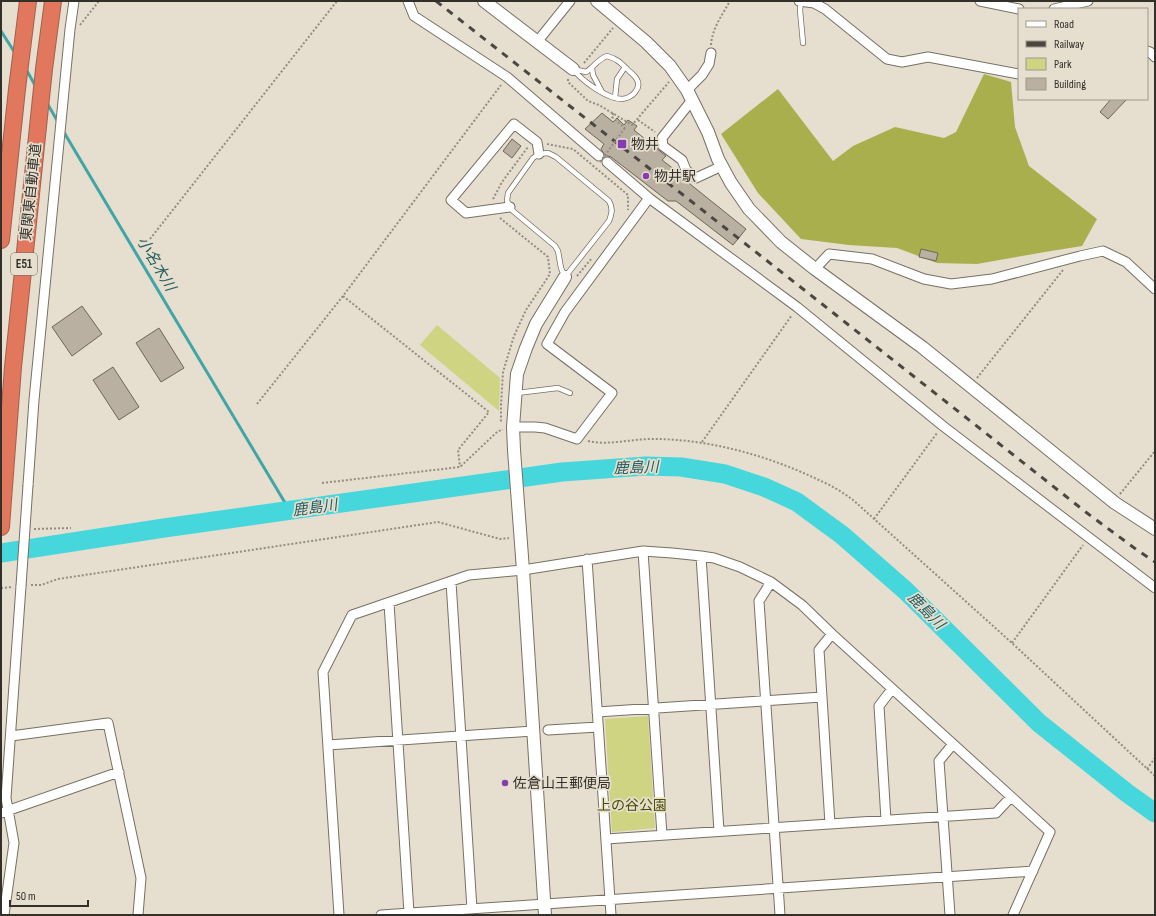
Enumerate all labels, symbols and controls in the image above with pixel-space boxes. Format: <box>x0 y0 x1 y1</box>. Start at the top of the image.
legend <box>1018 8 1148 100</box>
text: Road <box>1054 17 1074 32</box>
text: Railway <box>1054 37 1085 52</box>
text: Park <box>1054 57 1072 72</box>
text: Building <box>1054 77 1086 92</box>
place label: 物井 <box>631 136 659 153</box>
marker: 物井 <box>616 138 628 150</box>
street label: 東関東自動車道 <box>17 142 45 242</box>
place label: 物井駅 <box>654 168 696 185</box>
marker: 物井駅 <box>641 171 651 181</box>
water label: 小名木川 <box>132 233 181 296</box>
road number: E51 <box>11 253 37 275</box>
water label: 鹿島川 <box>613 458 661 478</box>
water label: 鹿島川 <box>291 495 341 521</box>
water label: 鹿島川 <box>903 588 950 635</box>
place label: 佐倉山王郵便局 <box>513 775 611 792</box>
marker: 佐倉山王郵便局 <box>500 778 510 788</box>
park label: 上の谷公園 <box>597 797 667 814</box>
scale bar <box>10 882 88 908</box>
text: 50 m <box>16 889 36 904</box>

